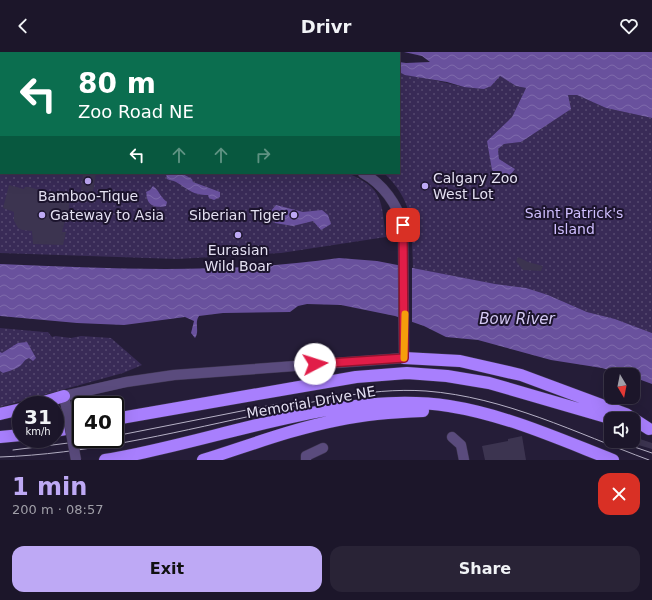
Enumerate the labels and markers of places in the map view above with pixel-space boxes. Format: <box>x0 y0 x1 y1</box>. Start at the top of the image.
place label: Calgary Zoo West Lot <box>433 170 518 202</box>
marker: Bamboo-Tique <box>83 176 93 186</box>
marker: Calgary Zoo West Lot <box>420 181 430 191</box>
place label: Bamboo-Tique <box>38 188 138 204</box>
place label: Gateway to Asia <box>50 207 164 223</box>
place label: Siberian Tiger <box>189 207 286 223</box>
pin <box>386 208 420 242</box>
marker: Gateway to Asia <box>37 210 47 220</box>
marker: Siberian Tiger <box>289 210 299 220</box>
marker: Eurasian Wild Boar <box>233 230 243 240</box>
place label: Eurasian Wild Boar <box>204 242 272 274</box>

